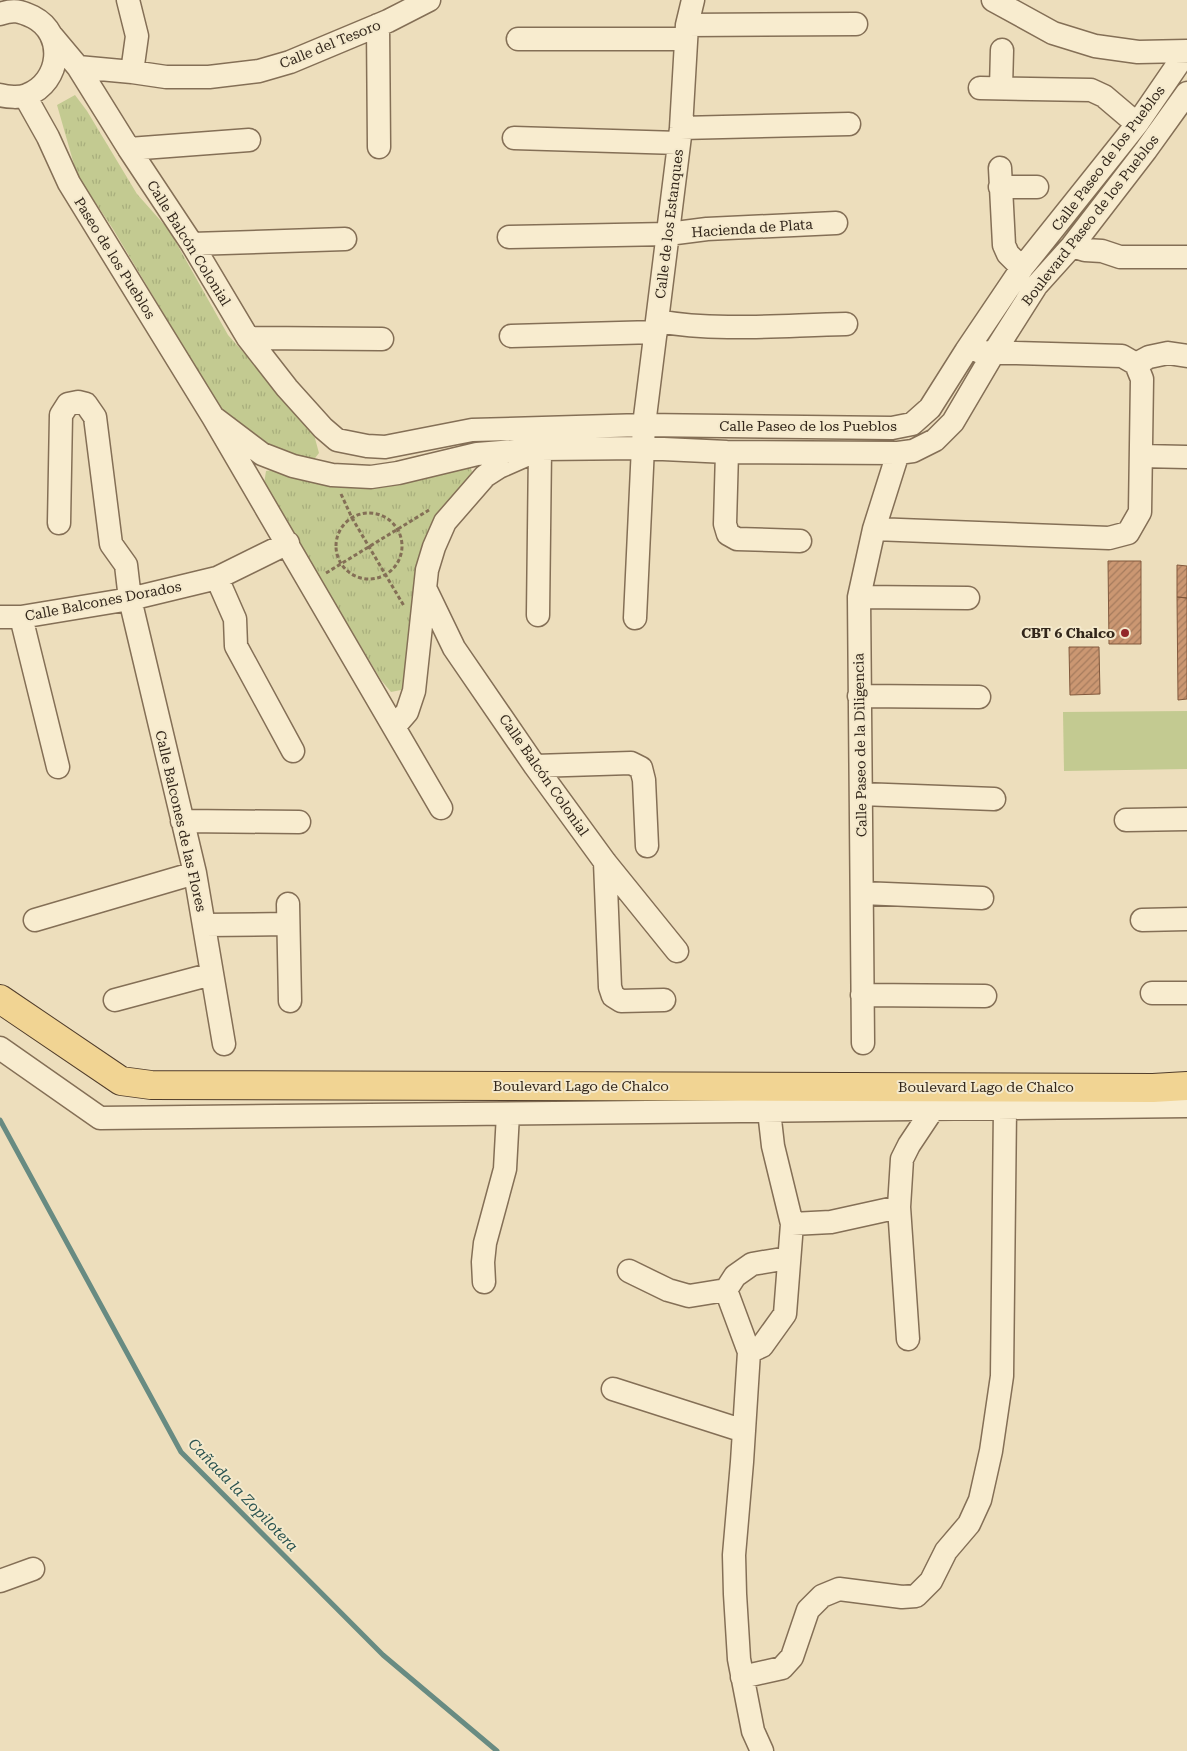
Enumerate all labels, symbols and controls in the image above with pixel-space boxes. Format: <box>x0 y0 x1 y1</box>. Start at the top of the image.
street label: Calle del Tesoro <box>277 16 383 72</box>
street label: Calle Paseo de los Pueblos <box>1048 82 1168 234</box>
street label: Boulevard Paseo de los Pueblos <box>1018 131 1162 309</box>
street label: Calle de los Estanques <box>652 148 686 300</box>
street label: Calle Balcón Colonial <box>144 177 234 309</box>
street label: Paseo de los Pueblos <box>71 194 159 322</box>
street label: Hacienda de Plata <box>691 216 814 240</box>
street label: Calle Paseo de los Pueblos <box>719 418 897 434</box>
street label: Calle Balcones Dorados <box>24 578 183 624</box>
place label: CBT 6 Chalco <box>1021 625 1115 641</box>
marker: CBT 6 Chalco <box>1119 627 1131 639</box>
street label: Calle Paseo de la Diligencia <box>850 652 870 837</box>
street label: Calle Balcón Colonial <box>496 711 592 839</box>
street label: Calle Balcones de las Flores <box>152 729 210 914</box>
street label: Boulevard Lago de Chalco <box>493 1078 669 1094</box>
street label: Boulevard Lago de Chalco <box>898 1079 1074 1095</box>
water label: Cañada la Zopilotera <box>184 1435 302 1555</box>

